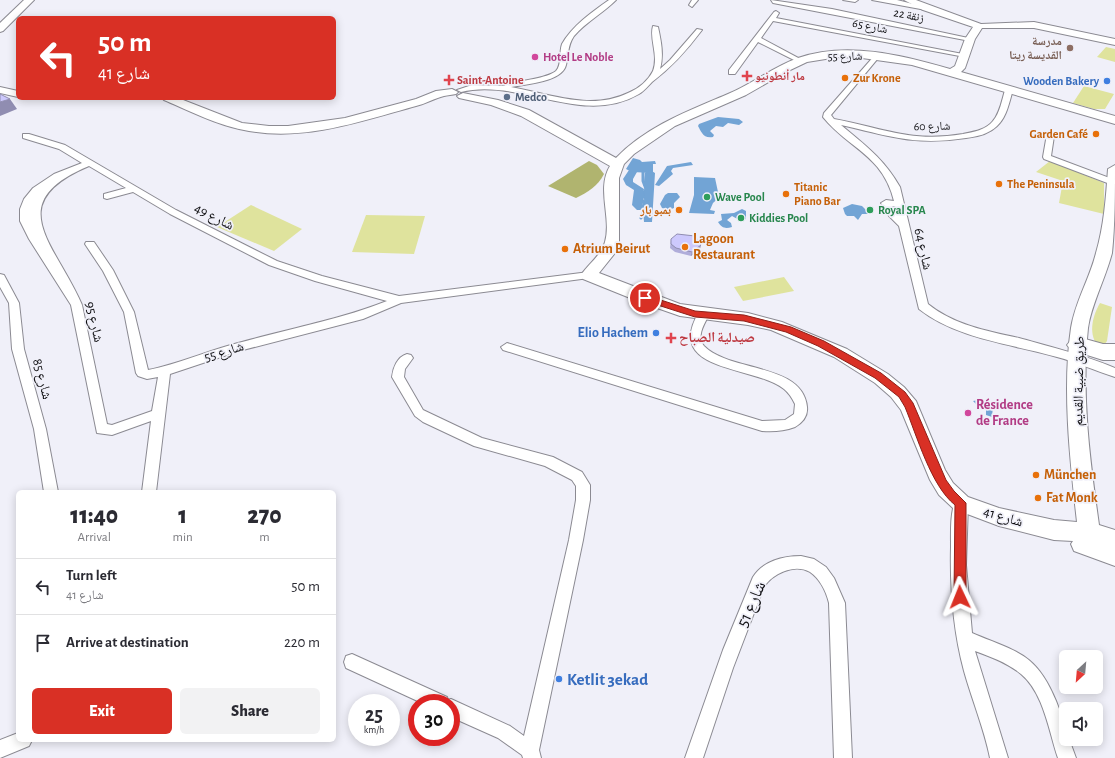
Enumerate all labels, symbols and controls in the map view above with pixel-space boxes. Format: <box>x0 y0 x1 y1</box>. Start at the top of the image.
street label: زنقة 22 <box>893 6 926 24</box>
street label: شارع 65 <box>851 17 889 37</box>
text: 50 m <box>98 29 152 57</box>
icon: left <box>32 32 84 84</box>
place label: مدرسة القديسة ريتا <box>1009 35 1062 62</box>
marker: مدرسة القديسة ريتا <box>1065 43 1075 53</box>
street label: شارع 55 <box>827 50 863 64</box>
place label: Hotel Le Noble <box>543 51 614 63</box>
marker: Hotel Le Noble <box>530 52 540 62</box>
text: شارع 41 <box>98 65 150 83</box>
place label: مار أنطونيو <box>755 69 805 83</box>
marker: مار أنطونيو <box>742 71 752 81</box>
place label: Zur Krone <box>853 72 901 84</box>
marker: Zur Krone <box>840 73 850 83</box>
place label: Saint-Antoine <box>457 74 524 86</box>
marker: Saint-Antoine <box>444 75 454 85</box>
place label: Wooden Bakery <box>1023 75 1100 88</box>
marker: Wooden Bakery <box>1102 76 1112 86</box>
place label: Medco <box>515 91 547 103</box>
marker: Medco <box>502 92 512 102</box>
street label: شارع 60 <box>914 120 951 134</box>
place label: Garden Café <box>1030 128 1088 140</box>
marker: Garden Café <box>1091 129 1101 139</box>
place label: The Peninsula <box>1007 178 1075 190</box>
marker: The Peninsula <box>994 179 1004 189</box>
place label: Titanic Piano Bar <box>794 181 841 207</box>
marker: Titanic Piano Bar <box>781 189 791 199</box>
place label: Wave Pool <box>715 191 765 203</box>
marker: Wave Pool <box>702 192 712 202</box>
street label: شارع 49 <box>191 201 236 235</box>
place label: بمبو بار <box>639 204 671 217</box>
place label: Royal SPA <box>878 204 926 217</box>
marker: بمبو بار <box>674 205 684 215</box>
marker: Royal SPA <box>865 205 875 215</box>
place label: Kiddies Pool <box>749 212 808 224</box>
marker: Kiddies Pool <box>736 213 746 223</box>
street label: شارع 64 <box>909 227 935 272</box>
place label: Lagoon Restaurant <box>693 232 755 262</box>
place label: Atrium Beirut <box>573 242 651 256</box>
marker: Lagoon Restaurant <box>680 242 690 252</box>
marker: Atrium Beirut <box>560 244 570 254</box>
pin <box>628 281 662 315</box>
icon: arrive <box>634 287 656 309</box>
street label: شارع 95 <box>81 300 105 344</box>
place label: Elio Hachem <box>577 326 648 340</box>
marker: Elio Hachem <box>651 328 661 338</box>
place label: صيدلية الصباح <box>679 331 755 346</box>
marker: صيدلية الصباح <box>666 333 676 343</box>
street label: طريق ضبية القديم <box>1071 336 1089 426</box>
street label: شارع 55 <box>203 339 246 367</box>
street label: شارع 85 <box>28 357 54 401</box>
place label: Résidence de France <box>976 398 1033 428</box>
marker: Résidence de France <box>963 408 973 418</box>
place label: München <box>1044 468 1096 482</box>
marker: München <box>1031 470 1041 480</box>
place label: Fat Monk <box>1046 491 1098 505</box>
marker: Fat Monk <box>1033 493 1043 503</box>
text: 11:40 <box>70 504 118 528</box>
text: 1 <box>178 504 187 528</box>
text: 270 <box>247 504 282 528</box>
street label: شارع 41 <box>981 505 1024 531</box>
text: Arrival <box>78 531 111 544</box>
text: min <box>173 531 193 544</box>
text: m <box>259 531 270 544</box>
text: Turn left <box>66 568 117 583</box>
icon: left <box>32 576 54 598</box>
position arrow <box>939 576 981 618</box>
text: 50 m <box>291 579 320 594</box>
street label: شارع 51 <box>733 579 771 631</box>
text: شارع 41 <box>66 589 104 602</box>
icon: arrive <box>32 632 54 654</box>
text: Arrive at destination <box>66 635 189 650</box>
text: 220 m <box>284 635 320 650</box>
north arrow <box>1059 650 1103 694</box>
map controls <box>1059 650 1103 746</box>
place label: Ketlit 3ekad <box>567 671 648 688</box>
marker: Ketlit 3ekad <box>554 674 564 684</box>
button: Exit <box>32 688 172 734</box>
button: Share <box>180 688 320 734</box>
speed limit sign: 30 <box>408 694 460 746</box>
button: sound <box>1059 702 1103 746</box>
text: 25 <box>365 705 383 725</box>
text: km/h <box>364 725 384 735</box>

